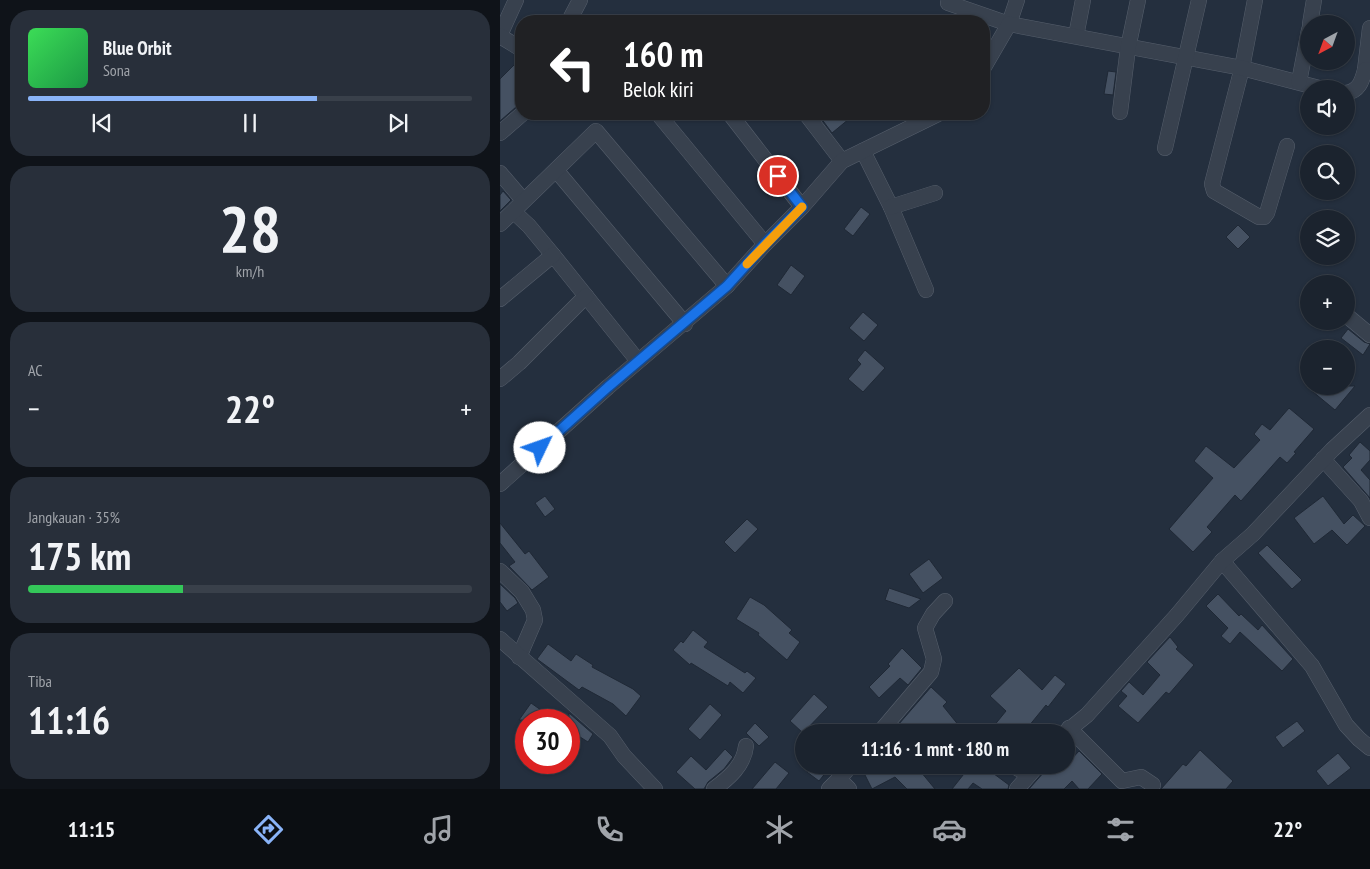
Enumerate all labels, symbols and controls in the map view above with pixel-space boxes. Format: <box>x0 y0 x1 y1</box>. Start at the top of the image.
north arrow <box>1300 15 1355 70</box>
map controls <box>1300 15 1355 395</box>
text: 160 m <box>623 31 704 77</box>
icon: left <box>540 35 605 100</box>
text: Blue Orbit <box>103 36 172 60</box>
text: Sona <box>103 60 130 80</box>
text: Belok kiri <box>623 75 694 103</box>
button: sound <box>1300 80 1355 135</box>
icon: previous <box>88 109 116 137</box>
icon: pause <box>236 109 264 137</box>
icon: next <box>384 109 412 137</box>
button: search <box>1300 145 1355 200</box>
pin <box>757 155 799 197</box>
icon: arrive <box>764 162 792 190</box>
text: 28 <box>219 186 281 270</box>
button: layers <box>1300 210 1355 265</box>
text: km/h <box>236 261 264 281</box>
button: + <box>1300 275 1355 330</box>
button: − <box>1300 340 1355 395</box>
text: AC <box>28 360 43 380</box>
text: 22° <box>225 384 275 433</box>
text: − <box>28 390 40 427</box>
text: + <box>460 390 472 427</box>
position arrow <box>513 421 565 473</box>
text: Jangkauan · 35% <box>28 507 120 527</box>
text: 175 km <box>28 531 131 580</box>
text: Tiba <box>28 671 52 691</box>
text: 11:16 <box>28 695 110 744</box>
speed limit sign: 30 <box>515 709 580 774</box>
text: 11:16 · 1 mnt · 180 m <box>861 737 1009 761</box>
icon: directions <box>251 812 286 847</box>
icon: music <box>421 812 456 847</box>
icon: phone <box>592 812 627 847</box>
icon: climate <box>762 812 797 847</box>
icon: car <box>932 812 967 847</box>
icon: filters <box>1103 812 1138 847</box>
text: 11:15 <box>68 815 115 843</box>
text: 22° <box>1273 815 1302 843</box>

